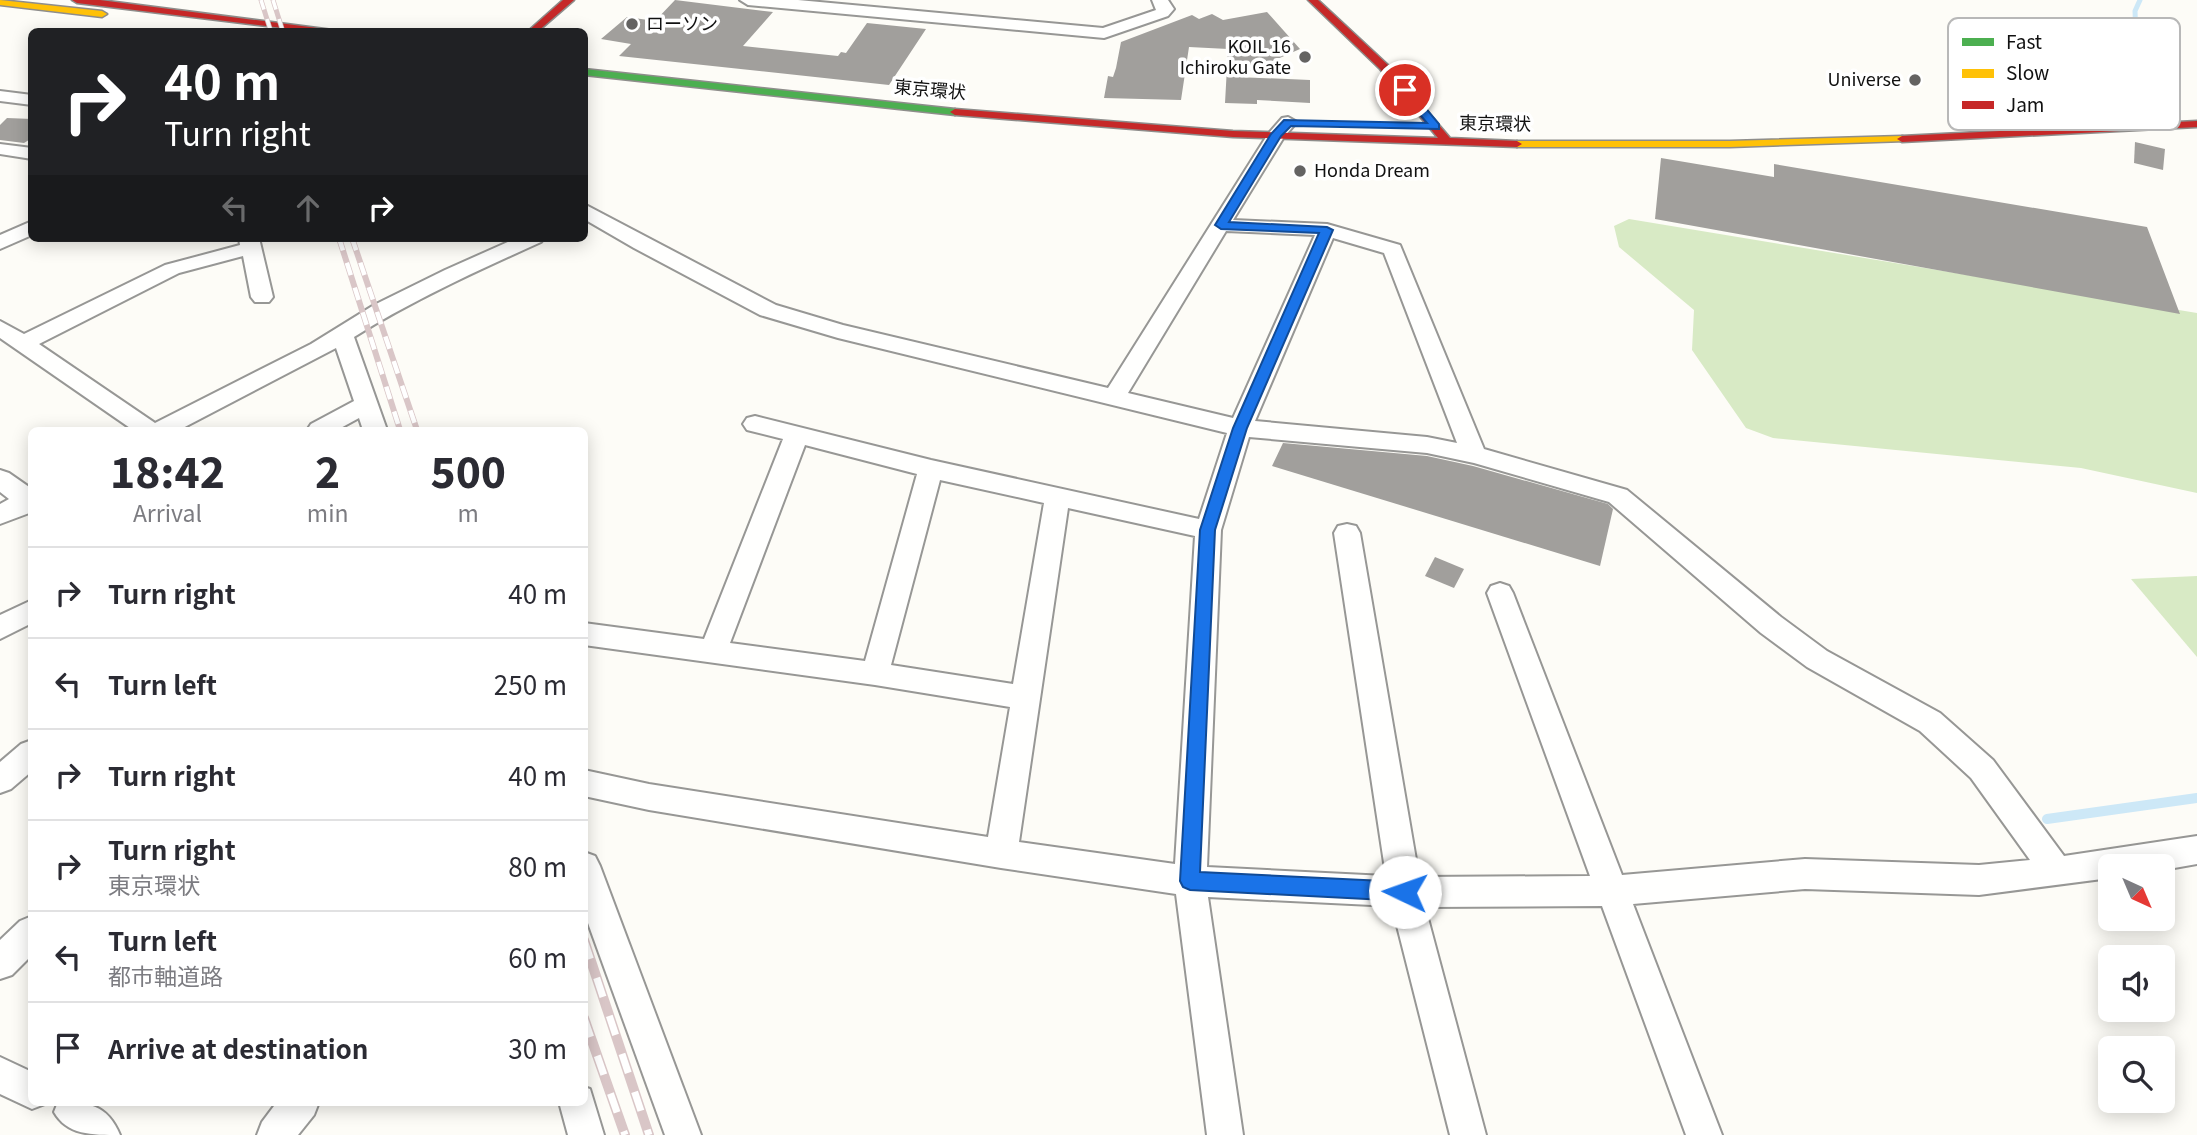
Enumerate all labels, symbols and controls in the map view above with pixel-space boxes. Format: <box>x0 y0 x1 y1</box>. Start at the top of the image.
place label: ローソン <box>646 9 718 35</box>
marker: ローソン <box>624 16 640 32</box>
legend <box>1948 18 2180 130</box>
text: Fast <box>2006 27 2042 54</box>
place label: KOIL 16 Ichiroku Gate <box>1180 32 1291 79</box>
text: 40 m <box>164 43 280 114</box>
marker: KOIL 16 Ichiroku Gate <box>1297 49 1313 65</box>
icon: right <box>49 56 140 147</box>
text: Slow <box>2006 58 2049 85</box>
pin <box>1375 60 1435 120</box>
place label: Universe <box>1828 65 1901 91</box>
icon: arrive <box>1386 71 1424 109</box>
street label: 東京環状 <box>893 72 967 104</box>
marker: Universe <box>1907 72 1923 88</box>
text: Jam <box>2006 90 2044 117</box>
street label: 東京環状 <box>1459 108 1531 136</box>
text: Turn right <box>164 109 311 155</box>
place label: Honda Dream <box>1314 156 1430 182</box>
marker: Honda Dream <box>1292 163 1308 179</box>
icon: left <box>216 189 254 227</box>
icon: ahead <box>289 189 327 227</box>
icon: right <box>362 189 400 227</box>
text: 18:42 <box>110 439 225 500</box>
text: 2 <box>315 439 340 500</box>
text: 500 <box>431 439 506 500</box>
text: Arrival <box>133 495 202 529</box>
text: min <box>307 495 349 529</box>
text: m <box>458 495 479 529</box>
icon: right <box>49 574 87 612</box>
text: Turn right <box>108 574 236 611</box>
text: 40 m <box>508 574 567 611</box>
icon: left <box>49 665 87 703</box>
text: Turn left <box>108 665 217 702</box>
text: 250 m <box>494 665 567 702</box>
icon: right <box>49 756 87 794</box>
text: Turn right <box>108 756 236 793</box>
text: 40 m <box>508 756 567 793</box>
text: Turn right <box>108 830 236 867</box>
icon: right <box>49 847 87 885</box>
text: 80 m <box>508 847 567 884</box>
north arrow <box>2098 854 2175 931</box>
map controls <box>2098 854 2175 1113</box>
position arrow <box>1368 855 1442 929</box>
text: 東京環状 <box>108 867 200 901</box>
text: Turn left <box>108 921 217 958</box>
icon: left <box>49 938 87 976</box>
text: 60 m <box>508 938 567 975</box>
button: sound <box>2098 945 2175 1022</box>
text: 都市軸道路 <box>108 958 223 992</box>
icon: arrive <box>49 1029 87 1067</box>
text: Arrive at destination <box>108 1029 369 1066</box>
text: 30 m <box>508 1029 567 1066</box>
button: search <box>2098 1036 2175 1113</box>

